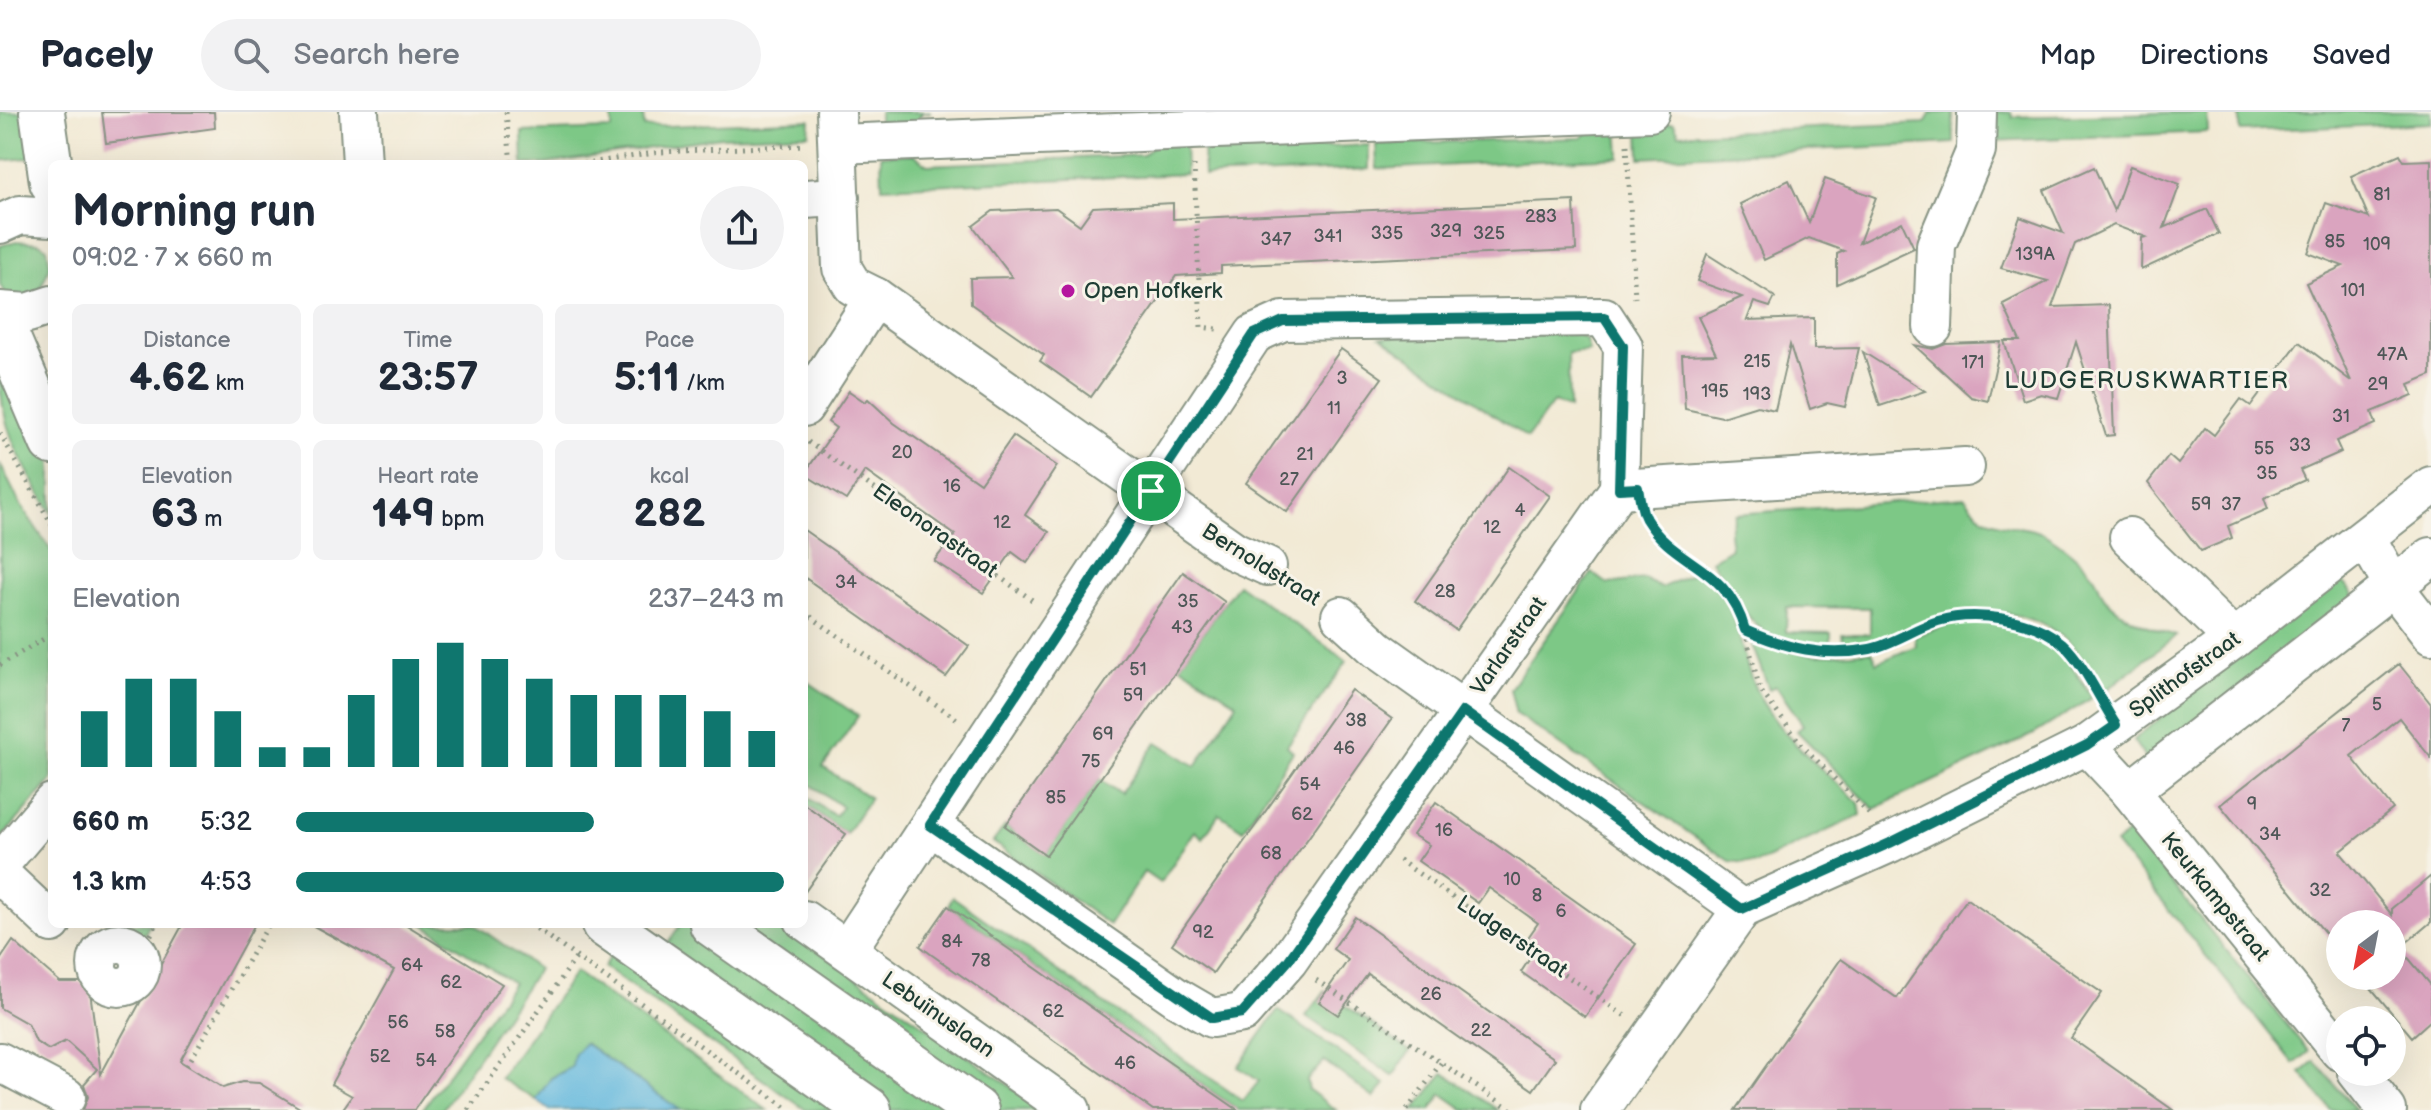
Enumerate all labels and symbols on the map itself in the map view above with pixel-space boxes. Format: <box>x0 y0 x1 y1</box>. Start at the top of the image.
house number: 81 <box>2373 184 2391 205</box>
house number: 283 <box>1525 206 1557 227</box>
house number: 329 <box>1430 221 1462 242</box>
house number: 335 <box>1371 223 1403 244</box>
house number: 325 <box>1473 223 1505 244</box>
house number: 341 <box>1313 226 1343 247</box>
house number: 347 <box>1261 229 1292 250</box>
house number: 85 <box>2325 231 2345 252</box>
house number: 109 <box>2363 234 2391 255</box>
house number: 139A <box>2015 244 2055 265</box>
place label: Open Hofkerk <box>1084 278 1223 305</box>
house number: 101 <box>2341 280 2365 301</box>
marker: Open Hofkerk <box>1059 282 1077 300</box>
house number: 47A <box>2377 344 2407 365</box>
house number: 215 <box>1743 351 1771 372</box>
house number: 171 <box>1962 352 1984 373</box>
district label: LUDGERUSKWARTIER <box>2004 366 2290 395</box>
house number: 3 <box>1336 368 1348 389</box>
house number: 29 <box>2367 374 2389 395</box>
house number: 195 <box>1701 381 1729 402</box>
house number: 193 <box>1743 384 1771 405</box>
house number: 11 <box>1327 398 1341 419</box>
house number: 31 <box>2332 406 2350 427</box>
house number: 33 <box>2289 435 2311 456</box>
house number: 55 <box>2254 438 2274 459</box>
house number: 20 <box>891 442 913 463</box>
house number: 21 <box>1296 444 1314 465</box>
pin <box>1117 457 1185 525</box>
house number: 35 <box>2256 463 2278 484</box>
house number: 27 <box>1279 469 1299 490</box>
house number: 16 <box>943 476 961 497</box>
street label: Eleonorastraat <box>867 478 1003 584</box>
house number: 59 <box>2191 494 2211 515</box>
house number: 37 <box>2221 494 2241 515</box>
house number: 4 <box>1515 500 1526 521</box>
house number: 12 <box>993 512 1011 533</box>
house number: 12 <box>1483 517 1501 538</box>
street label: Bernoldstraat <box>1197 518 1326 612</box>
house number: 34 <box>835 572 857 593</box>
house number: 28 <box>1434 581 1456 602</box>
house number: 35 <box>1177 591 1199 612</box>
street label: Varlarstraat <box>1465 591 1553 701</box>
house number: 43 <box>1171 617 1193 638</box>
street label: Splithofstraat <box>2124 626 2246 724</box>
house number: 51 <box>1129 659 1147 680</box>
house number: 59 <box>1123 685 1143 706</box>
house number: 5 <box>2372 694 2382 715</box>
house number: 38 <box>1345 710 1367 731</box>
house number: 7 <box>2342 715 2351 736</box>
house number: 69 <box>1092 724 1114 745</box>
house number: 46 <box>1333 738 1355 759</box>
house number: 75 <box>1081 751 1101 772</box>
house number: 54 <box>1299 774 1321 795</box>
house number: 85 <box>1046 787 1066 808</box>
house number: 9 <box>2247 794 2257 815</box>
house number: 62 <box>1291 804 1313 825</box>
house number: 16 <box>1435 820 1453 841</box>
house number: 34 <box>2259 824 2281 845</box>
street label: Keurkampstraat <box>2155 827 2275 967</box>
house number: 68 <box>1260 843 1282 864</box>
house number: 10 <box>1503 869 1521 890</box>
house number: 32 <box>2309 880 2331 901</box>
house number: 8 <box>1532 885 1542 906</box>
street label: Ludgerstraat <box>1451 890 1573 984</box>
house number: 6 <box>1556 901 1567 922</box>
north arrow <box>2326 910 2406 990</box>
house number: 92 <box>1192 922 1214 943</box>
house number: 84 <box>941 931 963 952</box>
house number: 78 <box>971 950 991 971</box>
house number: 64 <box>401 955 423 976</box>
street label: Lebuïnuslaan <box>876 966 1000 1064</box>
house number: 62 <box>440 972 462 993</box>
house number: 26 <box>1420 984 1442 1005</box>
house number: 62 <box>1042 1001 1064 1022</box>
house number: 56 <box>387 1012 409 1033</box>
house number: 22 <box>1470 1020 1492 1041</box>
house number: 58 <box>435 1021 455 1042</box>
house number: 52 <box>370 1046 391 1067</box>
house number: 54 <box>415 1050 437 1071</box>
house number: 46 <box>1114 1053 1136 1074</box>

